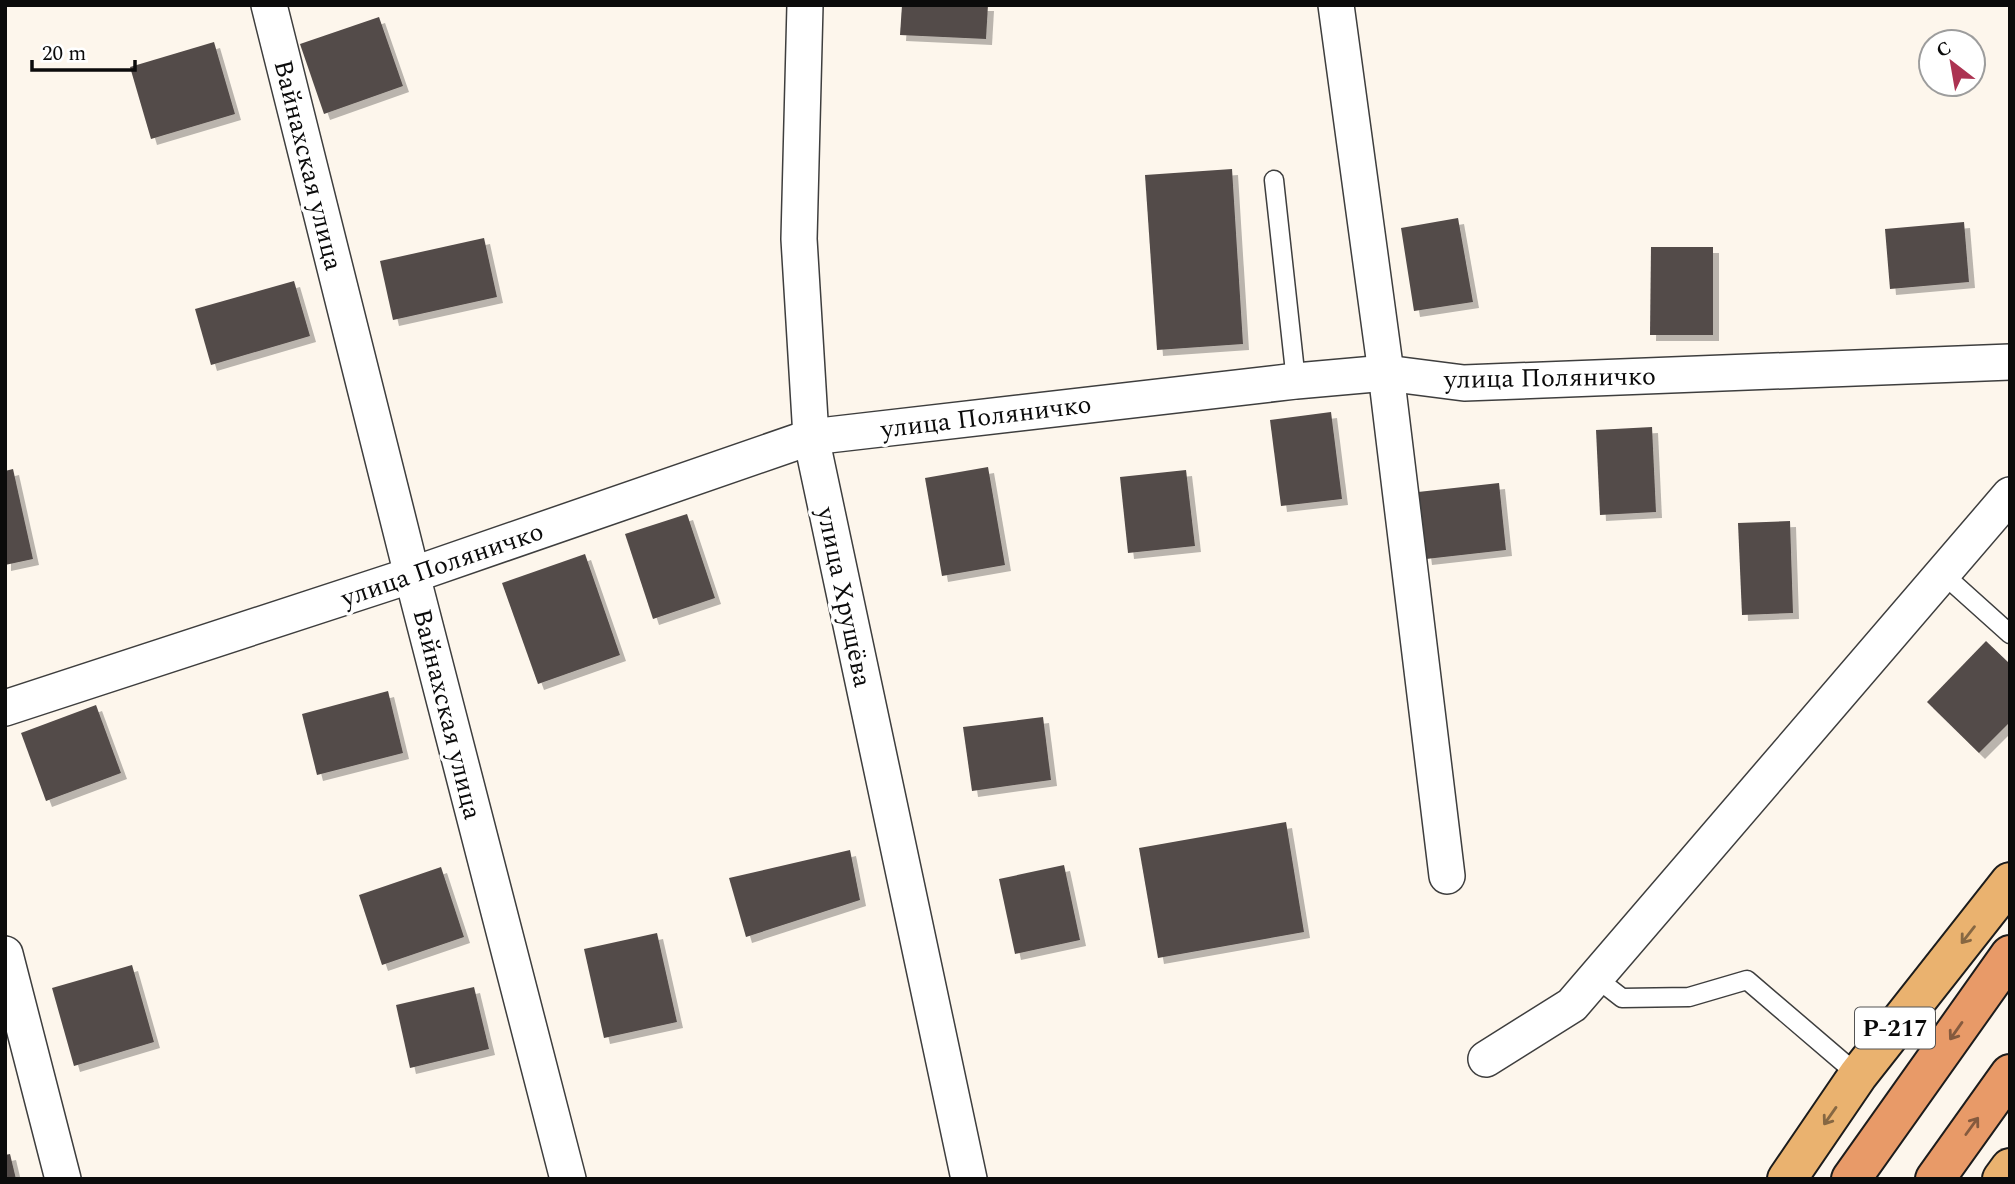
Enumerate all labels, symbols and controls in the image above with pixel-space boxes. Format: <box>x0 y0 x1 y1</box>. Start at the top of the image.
scale bar <box>32 28 135 72</box>
north arrow <box>1917 28 1987 98</box>
text: С <box>1931 34 1957 66</box>
text: 20 m <box>42 38 86 70</box>
street label: Вайнахская улица <box>263 56 354 275</box>
street label: улица Поляничко <box>1443 356 1656 400</box>
street label: улица Поляничко <box>878 384 1094 450</box>
street label: улица Хрущёва <box>805 502 883 691</box>
street label: улица Поляничко <box>335 512 549 619</box>
street label: Вайнахская улица <box>402 605 493 824</box>
one-way arrow <box>1960 926 1975 944</box>
road number: Р-217 <box>1855 1008 1935 1048</box>
one-way arrow <box>1949 1021 1963 1040</box>
one-way arrow <box>1823 1106 1837 1125</box>
one-way arrow <box>1965 1117 1979 1136</box>

